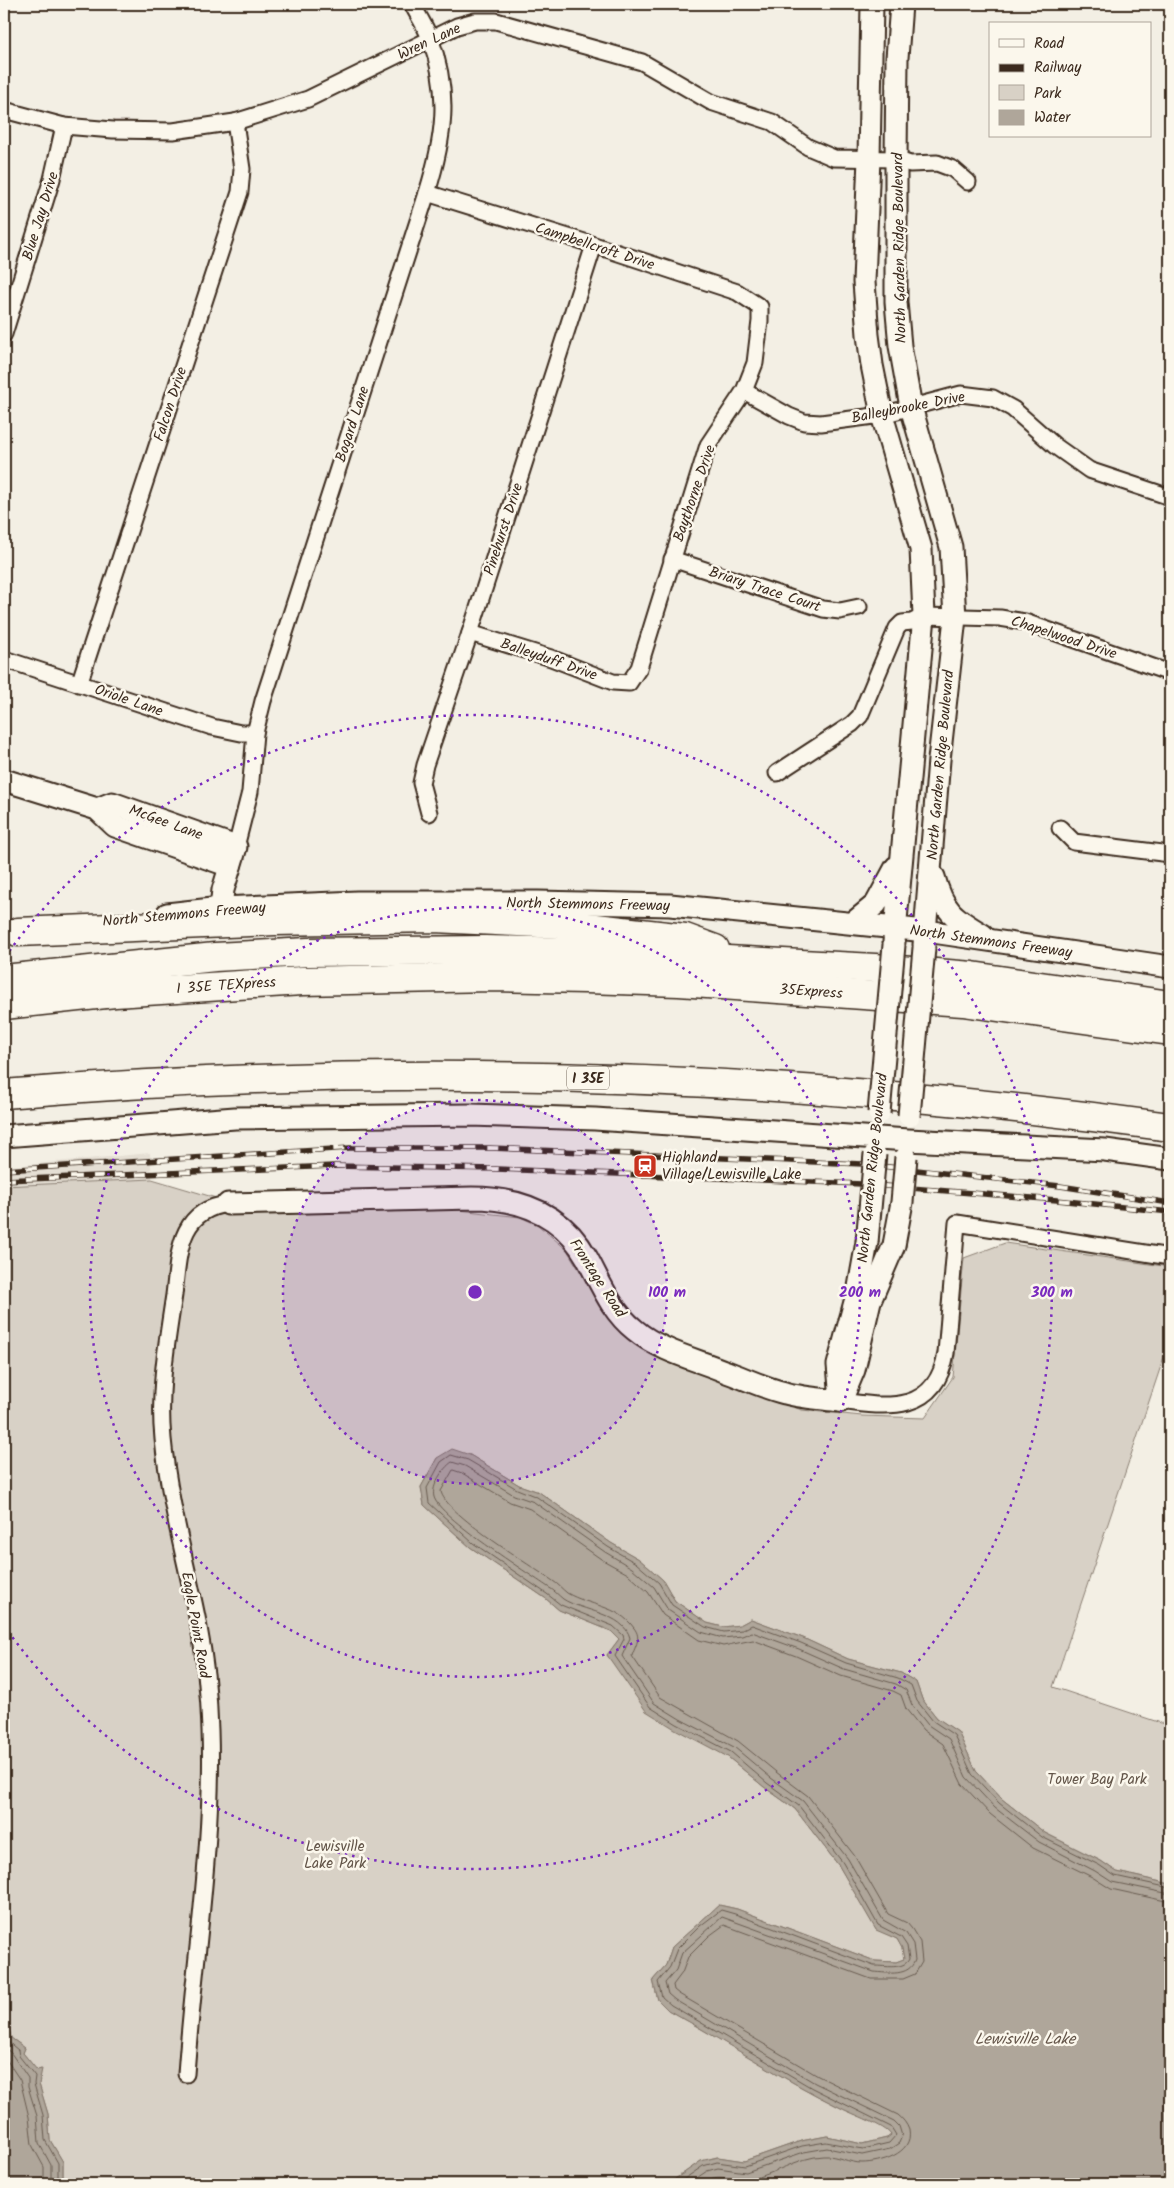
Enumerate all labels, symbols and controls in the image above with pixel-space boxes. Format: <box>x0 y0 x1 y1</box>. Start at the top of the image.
street label: Wren Lane <box>394 17 465 67</box>
legend <box>989 22 1152 138</box>
text: Road <box>1034 32 1065 56</box>
text: Railway <box>1034 56 1082 80</box>
text: Park <box>1034 82 1062 106</box>
text: Water <box>1034 106 1071 130</box>
street label: North Garden Ridge Boulevard <box>886 152 914 344</box>
street label: Blue Jay Drive <box>16 169 66 264</box>
street label: Campbellcroft Drive <box>532 216 658 278</box>
street label: Falcon Drive <box>148 364 194 445</box>
street label: Bogard Lane <box>329 383 377 466</box>
street label: Balleybrooke Drive <box>849 385 967 431</box>
street label: Baythorne Drive <box>667 441 723 545</box>
street label: Pinehurst Drive <box>478 480 530 579</box>
street label: Briary Trace Court <box>706 561 824 619</box>
street label: Chapelwood Drive <box>1008 610 1120 666</box>
street label: Balleyduff Drive <box>497 632 601 688</box>
street label: North Garden Ridge Boulevard <box>921 669 961 861</box>
street label: Oriole Lane <box>91 678 166 724</box>
street label: McGee Lane <box>125 798 206 847</box>
street label: North Stemmons Freeway <box>506 892 671 918</box>
street label: North Stemmons Freeway <box>101 896 268 934</box>
street label: North Stemmons Freeway <box>908 919 1075 965</box>
street label: I 35E TEXpress <box>175 971 277 1001</box>
street label: 35Express <box>778 978 844 1006</box>
road number: I 35E <box>567 1066 609 1090</box>
street label: North Garden Ridge Boulevard <box>851 1072 895 1264</box>
place label: Highland Village/Lewisville Lake <box>662 1146 801 1187</box>
station icon: Highland Village/Lewisville Lake <box>632 1153 658 1179</box>
street label: Frontage Road <box>562 1234 632 1323</box>
text: 100 m <box>648 1281 686 1305</box>
text: 200 m <box>839 1281 881 1305</box>
text: 300 m <box>1030 1281 1073 1305</box>
centre of rings <box>466 1283 484 1301</box>
street label: Eagle Point Road <box>174 1570 216 1681</box>
park label: Tower Bay Park <box>1047 1768 1148 1792</box>
park label: Lewisville Lake Park <box>304 1835 367 1876</box>
water label: Lewisville Lake <box>975 2027 1077 2052</box>

